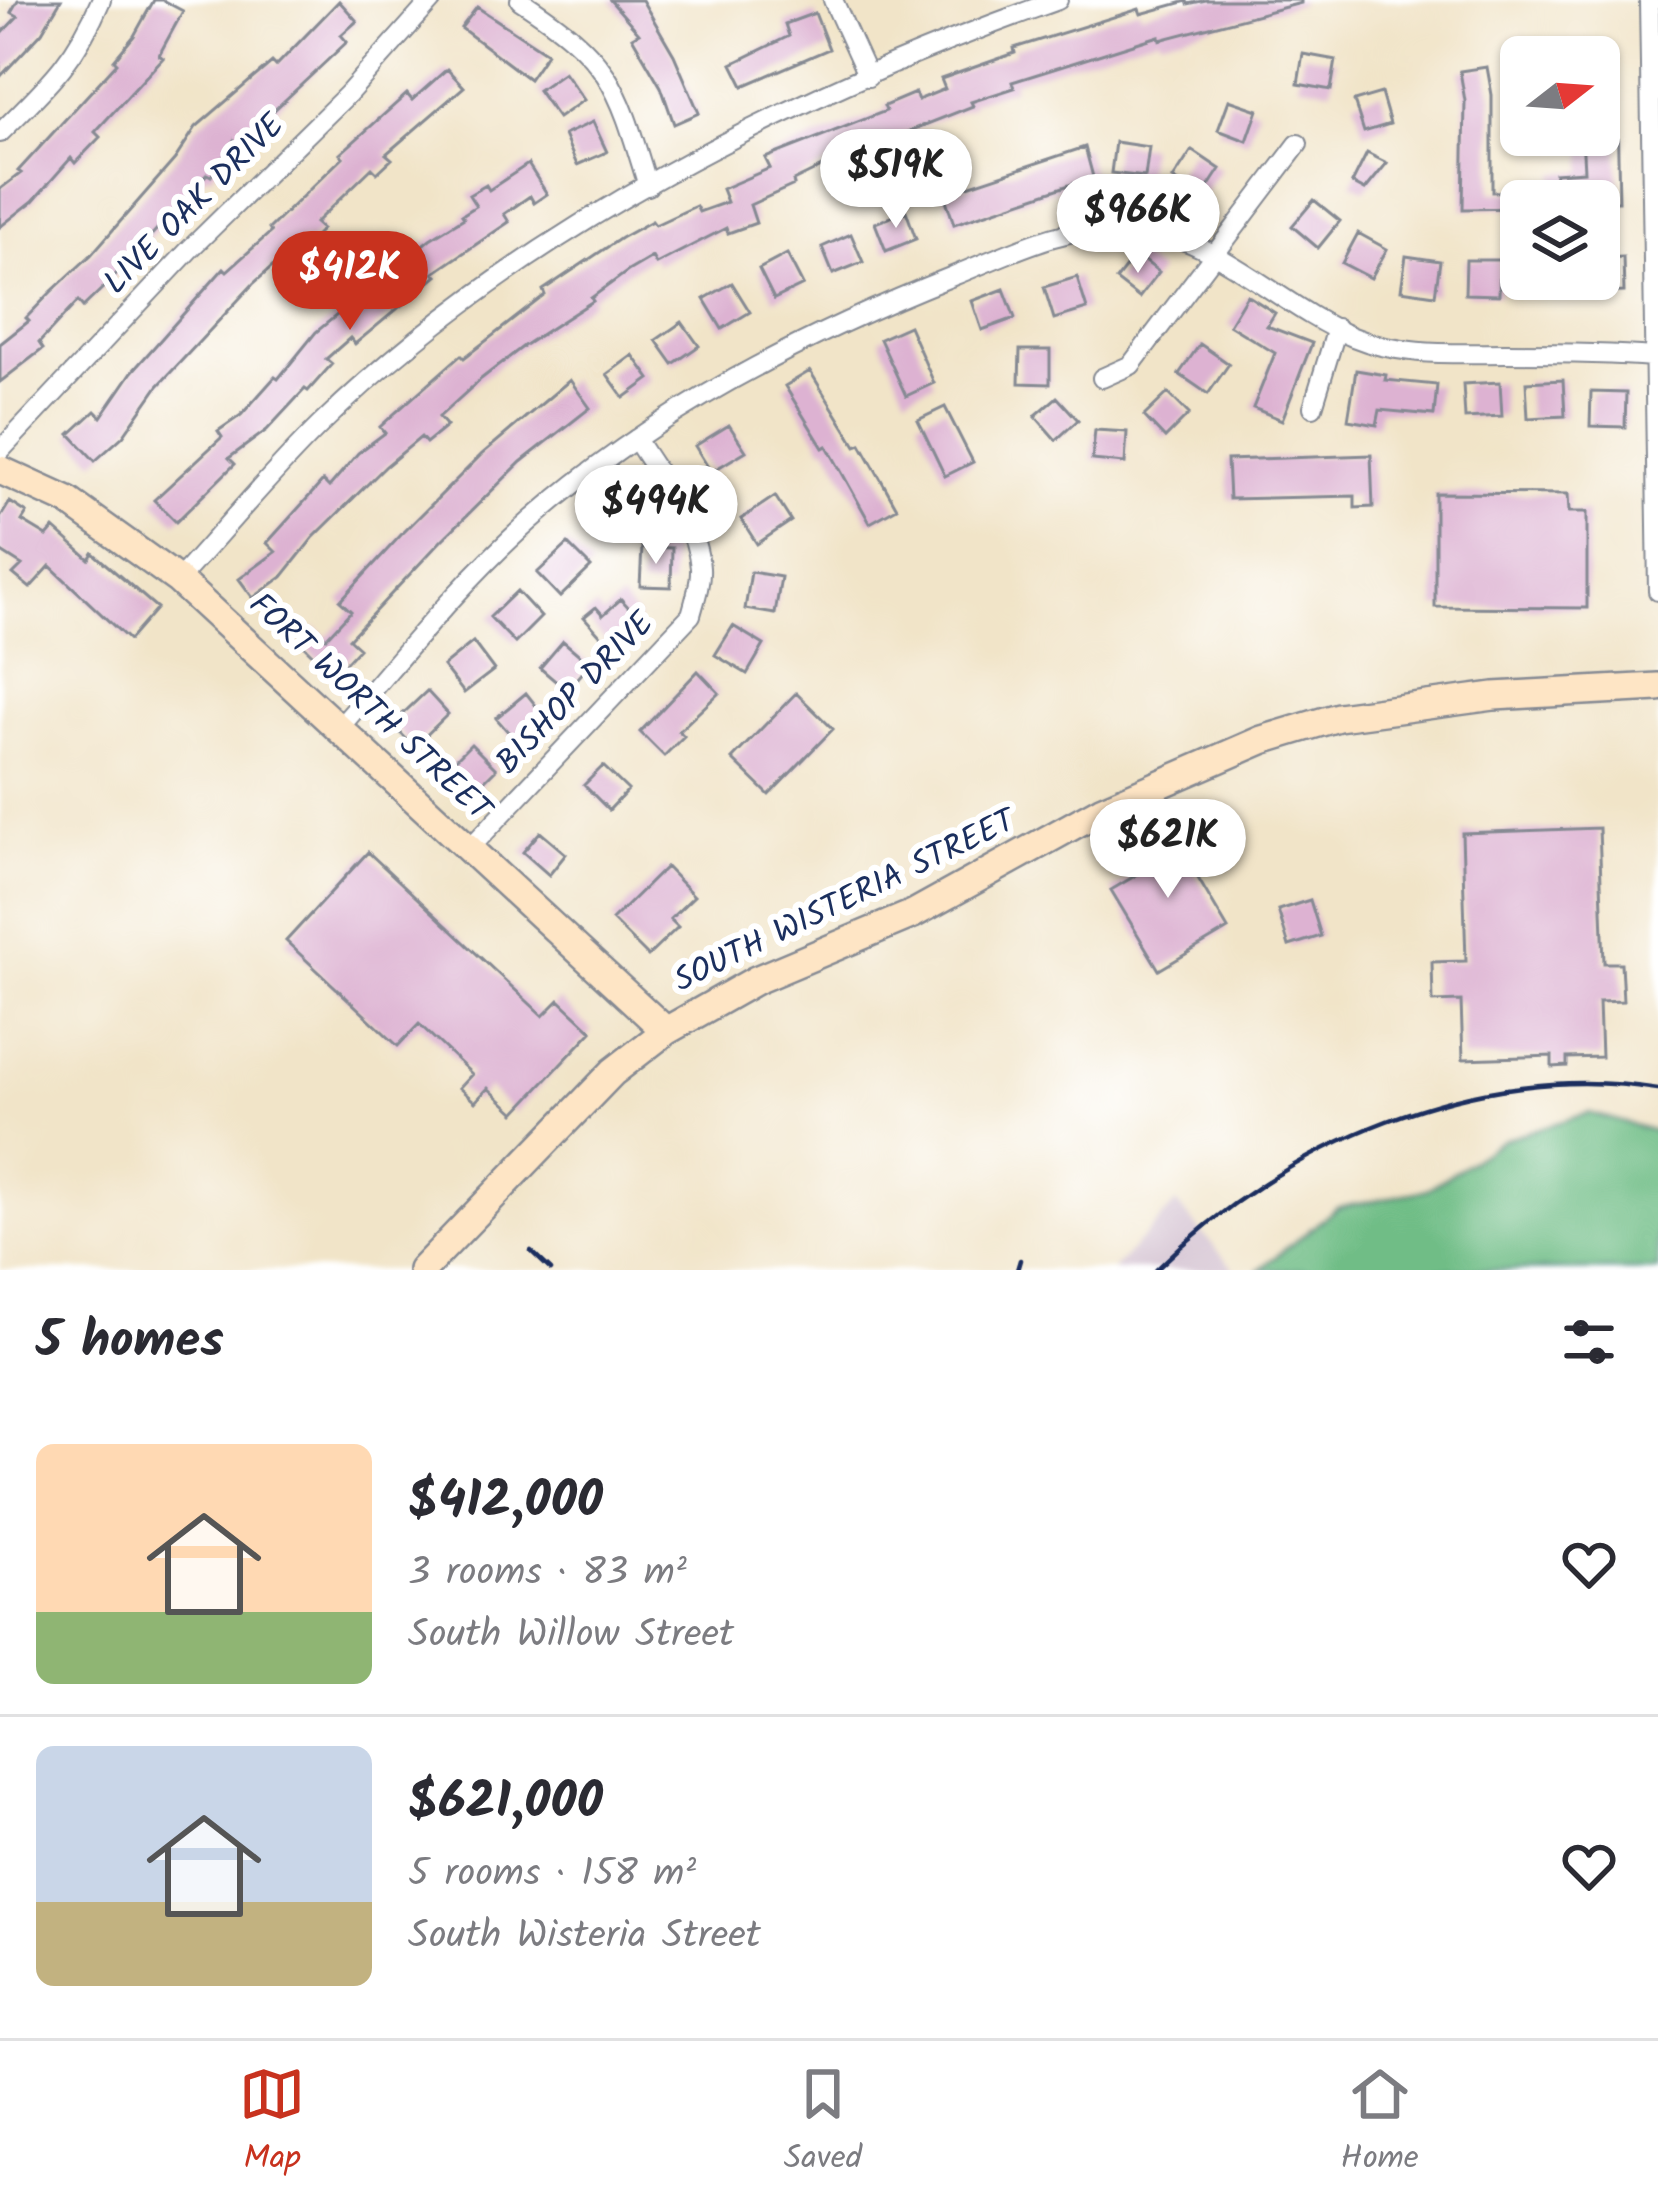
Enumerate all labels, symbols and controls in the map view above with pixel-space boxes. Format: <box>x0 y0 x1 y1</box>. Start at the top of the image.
north arrow <box>1500 36 1620 156</box>
map controls <box>1500 36 1620 300</box>
street label: LIVE OAK DRIVE <box>92 101 299 308</box>
pin: $519K <box>812 129 980 231</box>
text: $519K <box>847 137 945 199</box>
pin: $966K <box>1054 174 1222 276</box>
button: layers <box>1500 180 1620 300</box>
text: $966K <box>1084 182 1192 244</box>
pin: $412K <box>266 231 434 333</box>
text: $412K <box>299 239 401 301</box>
pin: $494K <box>572 465 740 567</box>
text: $494K <box>602 473 710 535</box>
street label: FORT WORTH STREET <box>235 581 505 837</box>
street label: BISHOP DRIVE <box>484 600 668 788</box>
street label: SOUTH WISTERIA STREET <box>665 795 1027 1008</box>
pin: $621K <box>1084 799 1252 901</box>
text: $621K <box>1117 807 1219 869</box>
text: 5 homes <box>36 1302 224 1383</box>
icon: filters <box>1556 1309 1622 1375</box>
text: $412,000 <box>408 1462 603 1543</box>
icon: home <box>132 1492 276 1636</box>
icon: heart <box>1556 1531 1622 1597</box>
text: 3 rooms · 83 m² <box>408 1543 687 1605</box>
text: South Willow Street <box>408 1605 734 1667</box>
text: $621,000 <box>408 1763 603 1844</box>
icon: home <box>132 1794 276 1938</box>
icon: heart <box>1556 1833 1622 1899</box>
text: 5 rooms · 158 m² <box>408 1844 696 1906</box>
text: South Wisteria Street <box>408 1906 761 1968</box>
tab: Map <box>239 2061 305 2186</box>
tab: Saved <box>784 2061 862 2186</box>
tab: Home <box>1341 2061 1419 2186</box>

